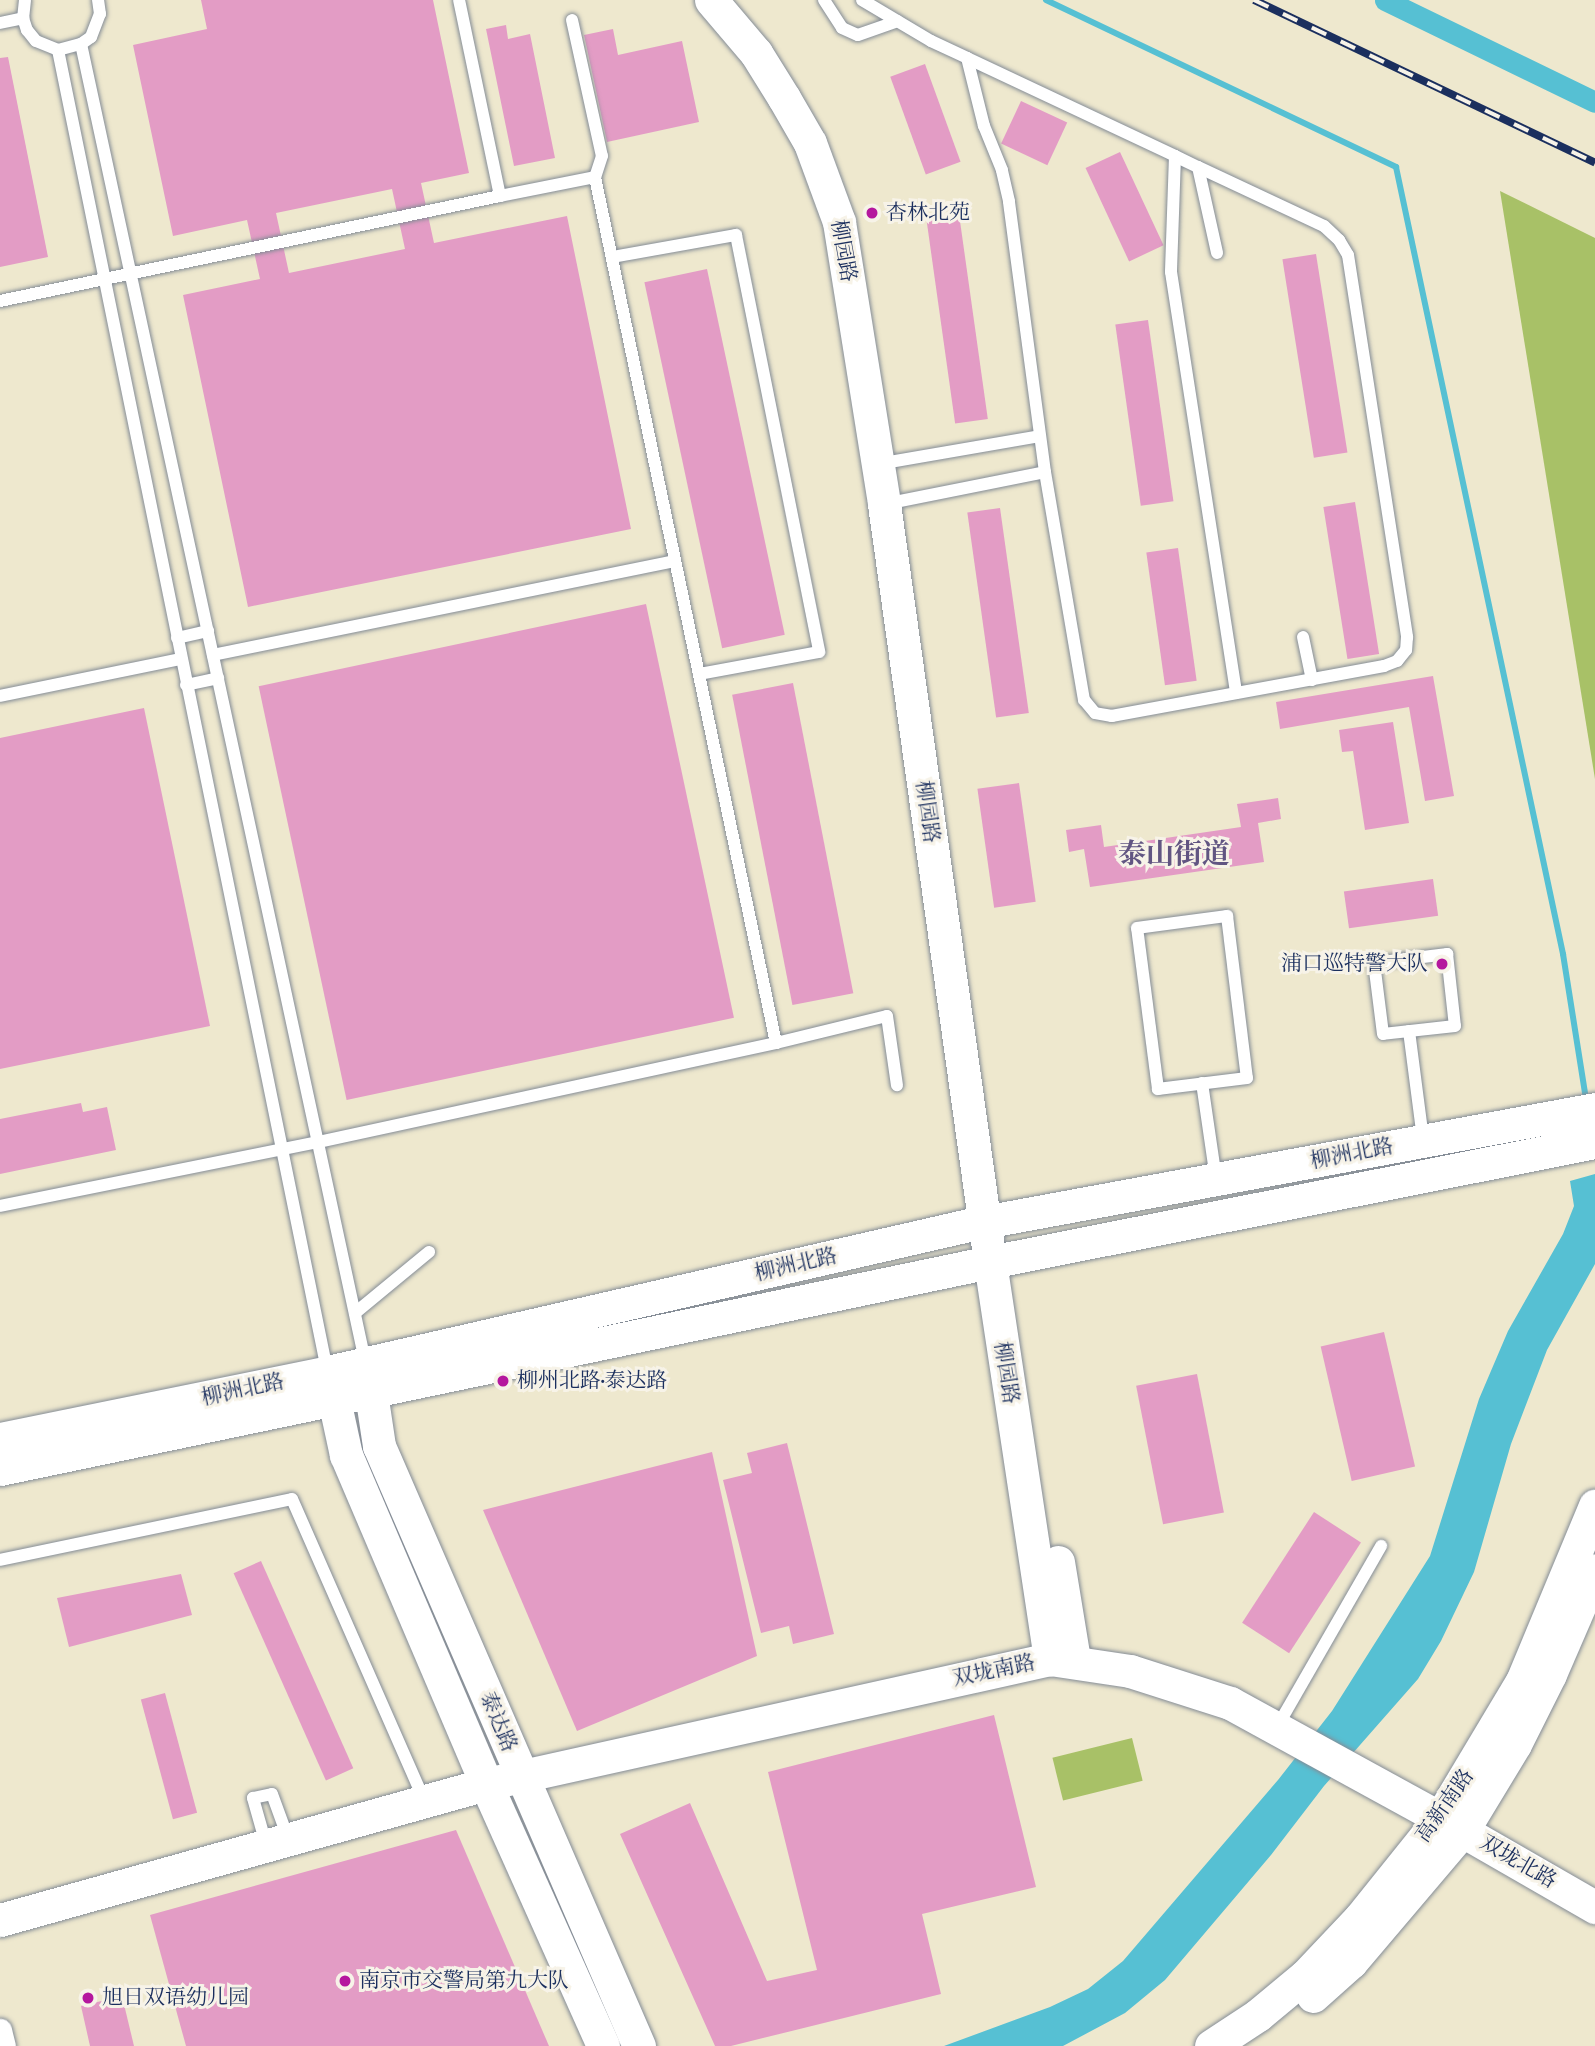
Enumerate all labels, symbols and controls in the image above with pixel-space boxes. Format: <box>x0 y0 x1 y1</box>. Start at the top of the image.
place label: 杏林北苑 <box>886 200 970 226</box>
marker: 杏林北苑 <box>864 205 880 221</box>
street label: 柳园路 <box>825 218 861 284</box>
street label: 柳园路 <box>910 779 944 845</box>
district label: 泰山街道 <box>1118 838 1230 872</box>
place label: 浦口巡特警大队 <box>1281 951 1428 977</box>
marker: 浦口巡特警大队 <box>1434 956 1450 972</box>
street label: 柳洲北路 <box>1308 1134 1396 1174</box>
street label: 柳洲北路 <box>752 1243 840 1287</box>
street label: 柳园路 <box>989 1340 1023 1406</box>
place label: 柳州北路·泰达路 <box>517 1368 667 1394</box>
street label: 柳洲北路 <box>199 1369 287 1411</box>
marker: 柳州北路·泰达路 <box>495 1373 511 1389</box>
street label: 双垅南路 <box>950 1650 1038 1692</box>
street label: 泰达路 <box>474 1688 522 1756</box>
street label: 高新南路 <box>1411 1764 1479 1848</box>
street label: 双垅北路 <box>1475 1830 1561 1894</box>
place label: 南京市交警局第九大队 <box>359 1968 569 1994</box>
marker: 南京市交警局第九大队 <box>337 1973 353 1989</box>
place label: 旭日双语幼儿园 <box>102 1985 249 2011</box>
marker: 旭日双语幼儿园 <box>80 1990 96 2006</box>

